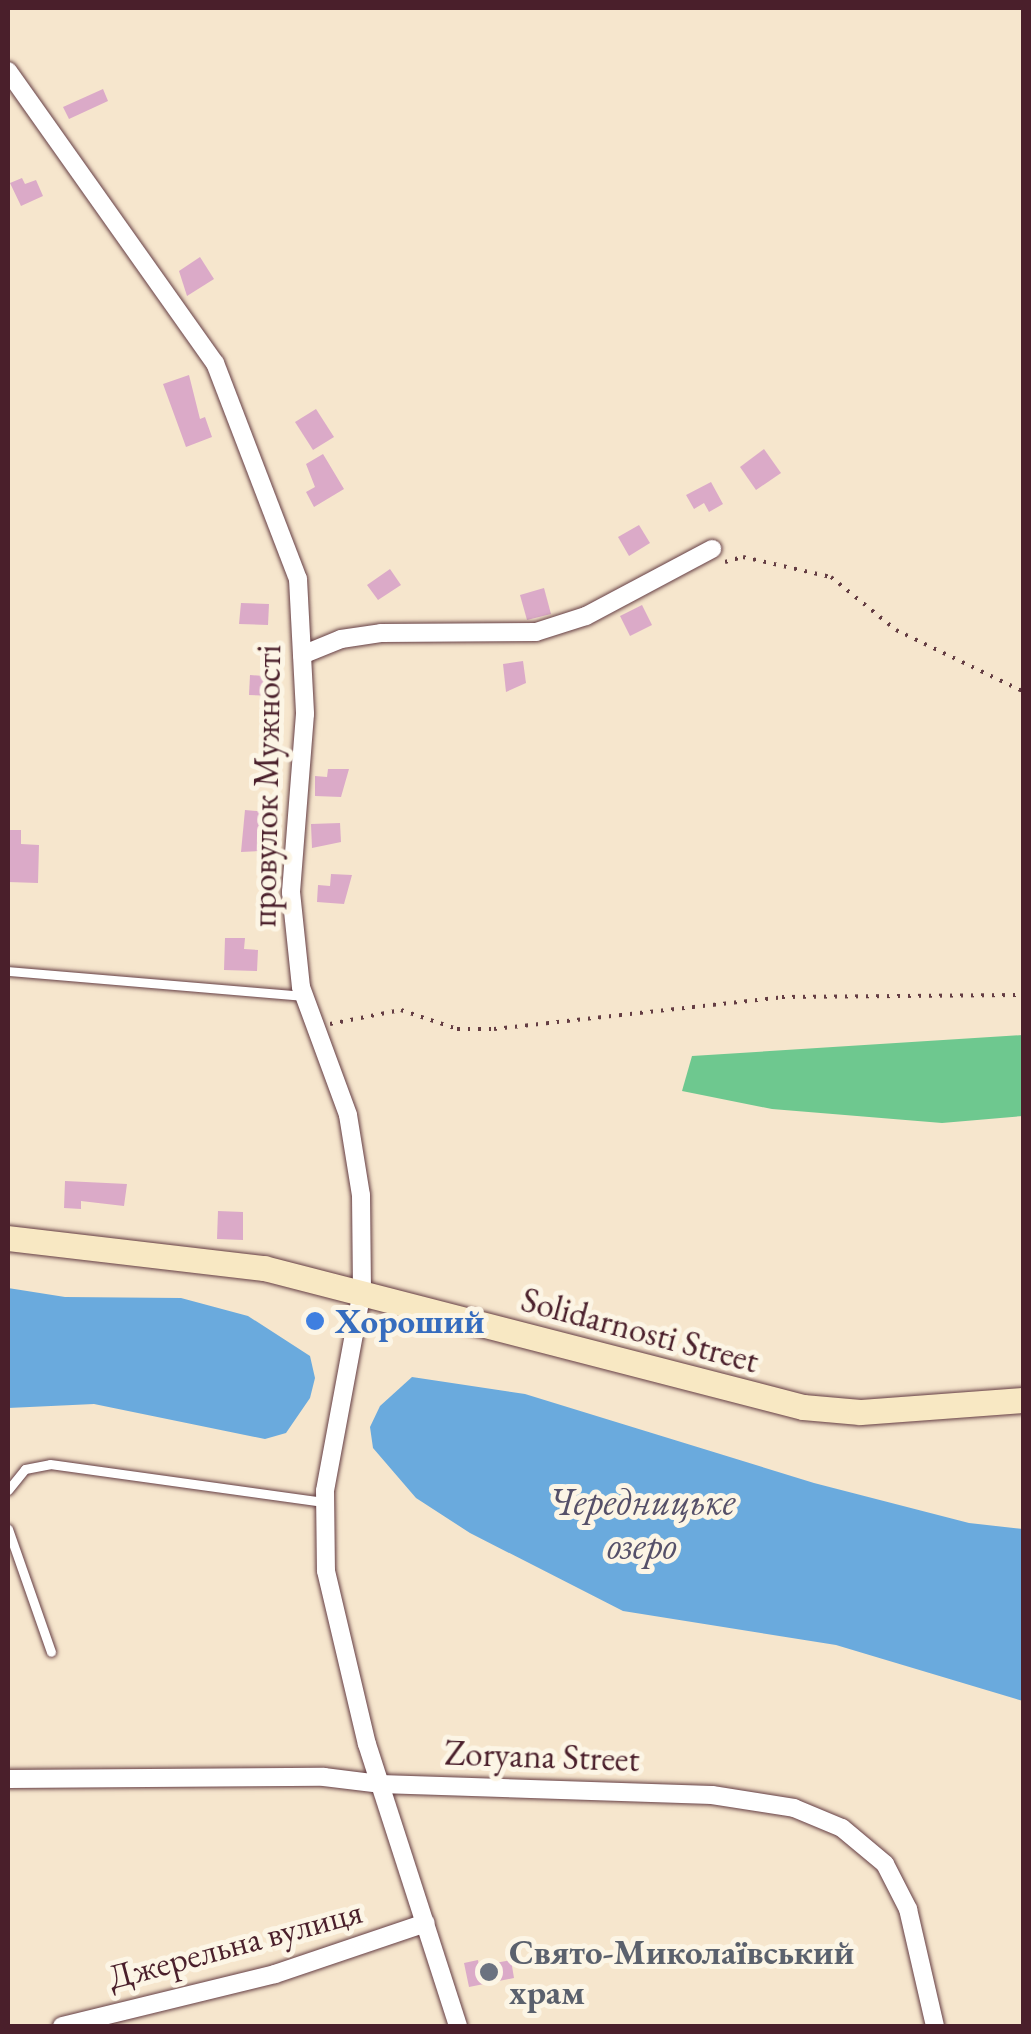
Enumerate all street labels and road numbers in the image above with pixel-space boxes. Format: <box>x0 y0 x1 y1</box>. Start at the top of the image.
street label: провулок Мужності <box>243 644 289 928</box>
street label: Solidarnosti Street <box>517 1278 763 1382</box>
street label: Zoryana Street <box>444 1732 640 1780</box>
street label: Джерельна вулиця <box>103 1890 367 1998</box>

